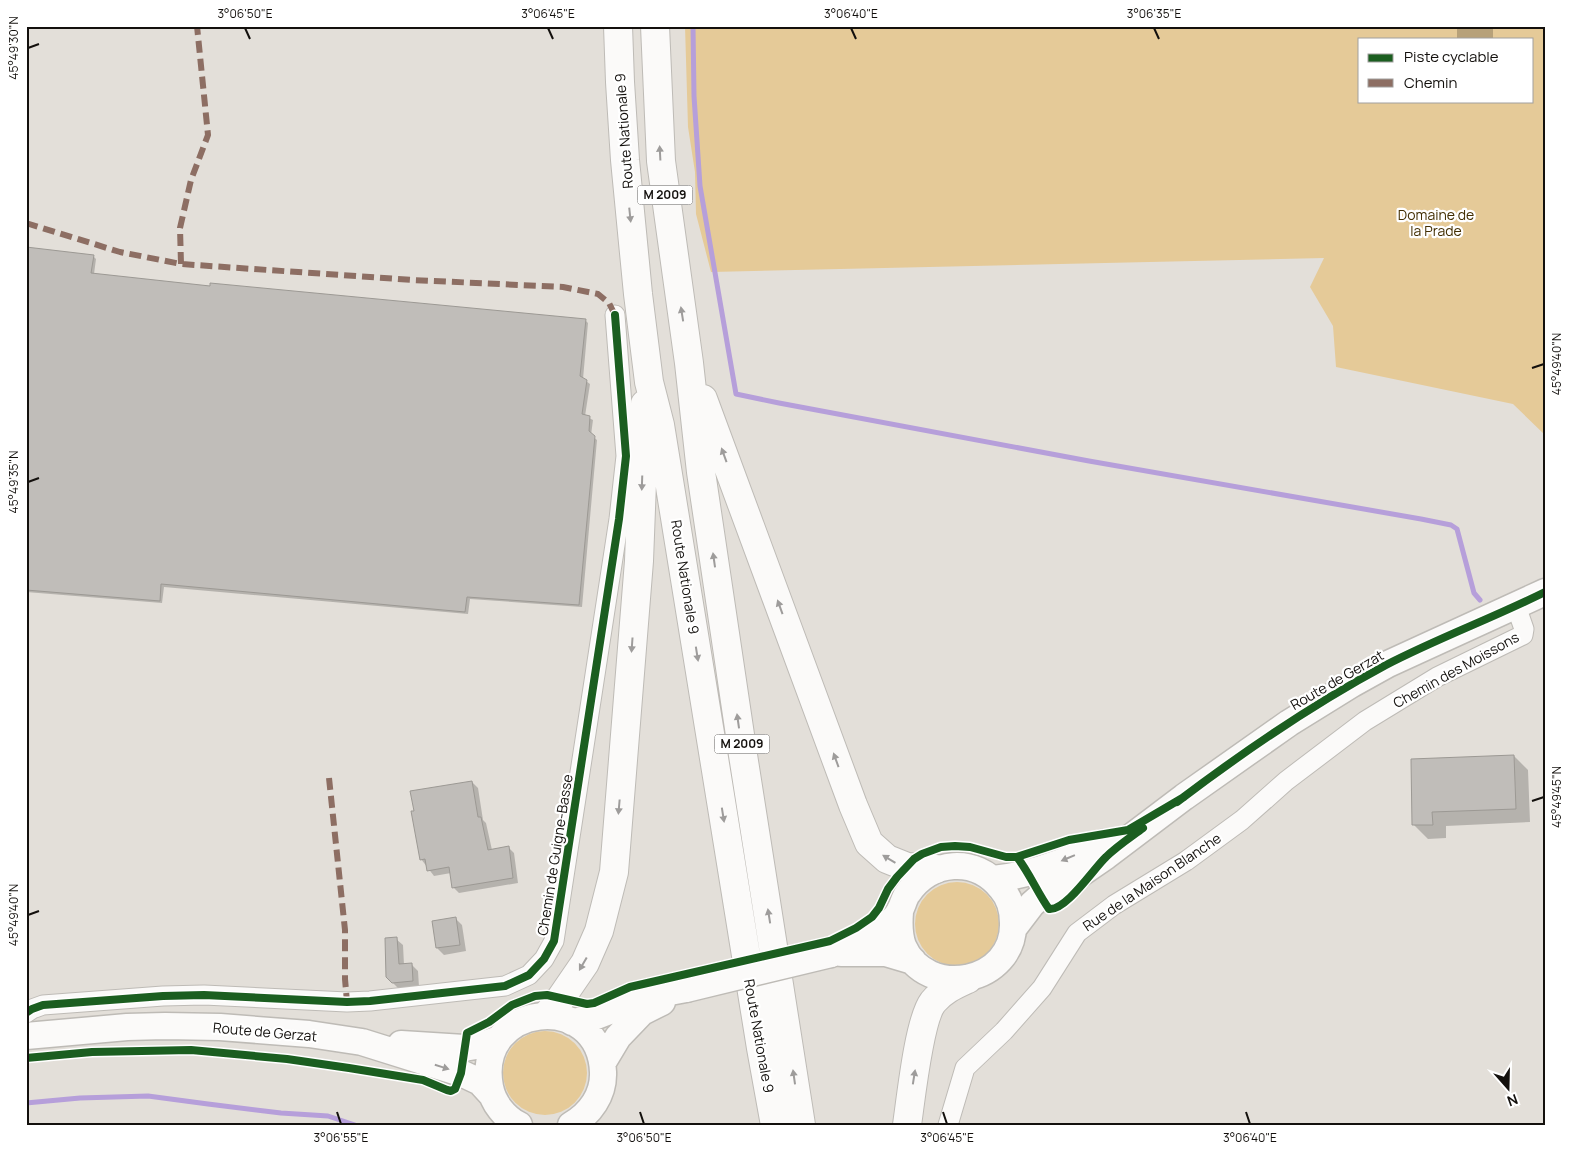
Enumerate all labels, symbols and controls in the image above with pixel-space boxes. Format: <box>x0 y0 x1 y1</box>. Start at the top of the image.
text: 3°06'50"E <box>217 5 273 22</box>
text: 3°06'45"E <box>521 5 575 22</box>
text: 3°06'40"E <box>824 5 878 22</box>
text: 3°06'35"E <box>1127 5 1181 22</box>
text: 45°49'30"N <box>5 16 22 80</box>
legend <box>1358 38 1534 102</box>
text: Piste cyclable <box>1404 46 1499 67</box>
text: Chemin <box>1404 72 1457 93</box>
street label: Route Nationale 9 <box>610 73 637 189</box>
one-way arrow <box>656 145 664 161</box>
road number: M 2009 <box>638 186 692 204</box>
park label: Domaine de la Prade <box>1398 205 1474 240</box>
one-way arrow <box>626 207 634 223</box>
one-way arrow <box>677 306 685 322</box>
text: 45°49'40"N <box>1548 333 1565 395</box>
one-way arrow <box>720 447 727 462</box>
text: 45°49'35"N <box>5 451 22 513</box>
one-way arrow <box>637 475 645 491</box>
street label: Route Nationale 9 <box>667 518 704 635</box>
one-way arrow <box>710 552 718 568</box>
one-way arrow <box>776 599 784 614</box>
street label: Chemin des Moissons <box>1389 627 1522 712</box>
one-way arrow <box>628 638 636 654</box>
street label: Route de Gerzat <box>1287 645 1387 714</box>
one-way arrow <box>694 647 702 663</box>
one-way arrow <box>734 713 742 729</box>
road number: M 2009 <box>714 734 770 754</box>
one-way arrow <box>832 752 839 767</box>
text: 45°49'45"N <box>1548 766 1565 828</box>
street label: Chemin de Guigne-Basse <box>532 773 577 937</box>
one-way arrow <box>615 800 623 816</box>
one-way arrow <box>719 807 727 823</box>
street label: Rue de la Maison Blanche <box>1079 828 1225 935</box>
one-way arrow <box>883 854 896 863</box>
one-way arrow <box>1061 855 1075 863</box>
text: 45°49'40"N <box>5 884 22 946</box>
one-way arrow <box>765 908 773 924</box>
one-way arrow <box>579 958 588 971</box>
street label: Route Nationale 9 <box>740 977 779 1094</box>
street label: Route de Gerzat <box>212 1017 318 1046</box>
one-way arrow <box>435 1063 450 1071</box>
north arrow <box>1484 1064 1534 1114</box>
one-way arrow <box>790 1068 798 1084</box>
one-way arrow <box>911 1068 919 1084</box>
text: N <box>1505 1090 1521 1111</box>
text: 3°06'55"E <box>314 1129 369 1146</box>
text: 3°06'50"E <box>616 1129 672 1146</box>
text: 3°06'45"E <box>920 1129 974 1146</box>
text: 3°06'40"E <box>1223 1129 1277 1146</box>

